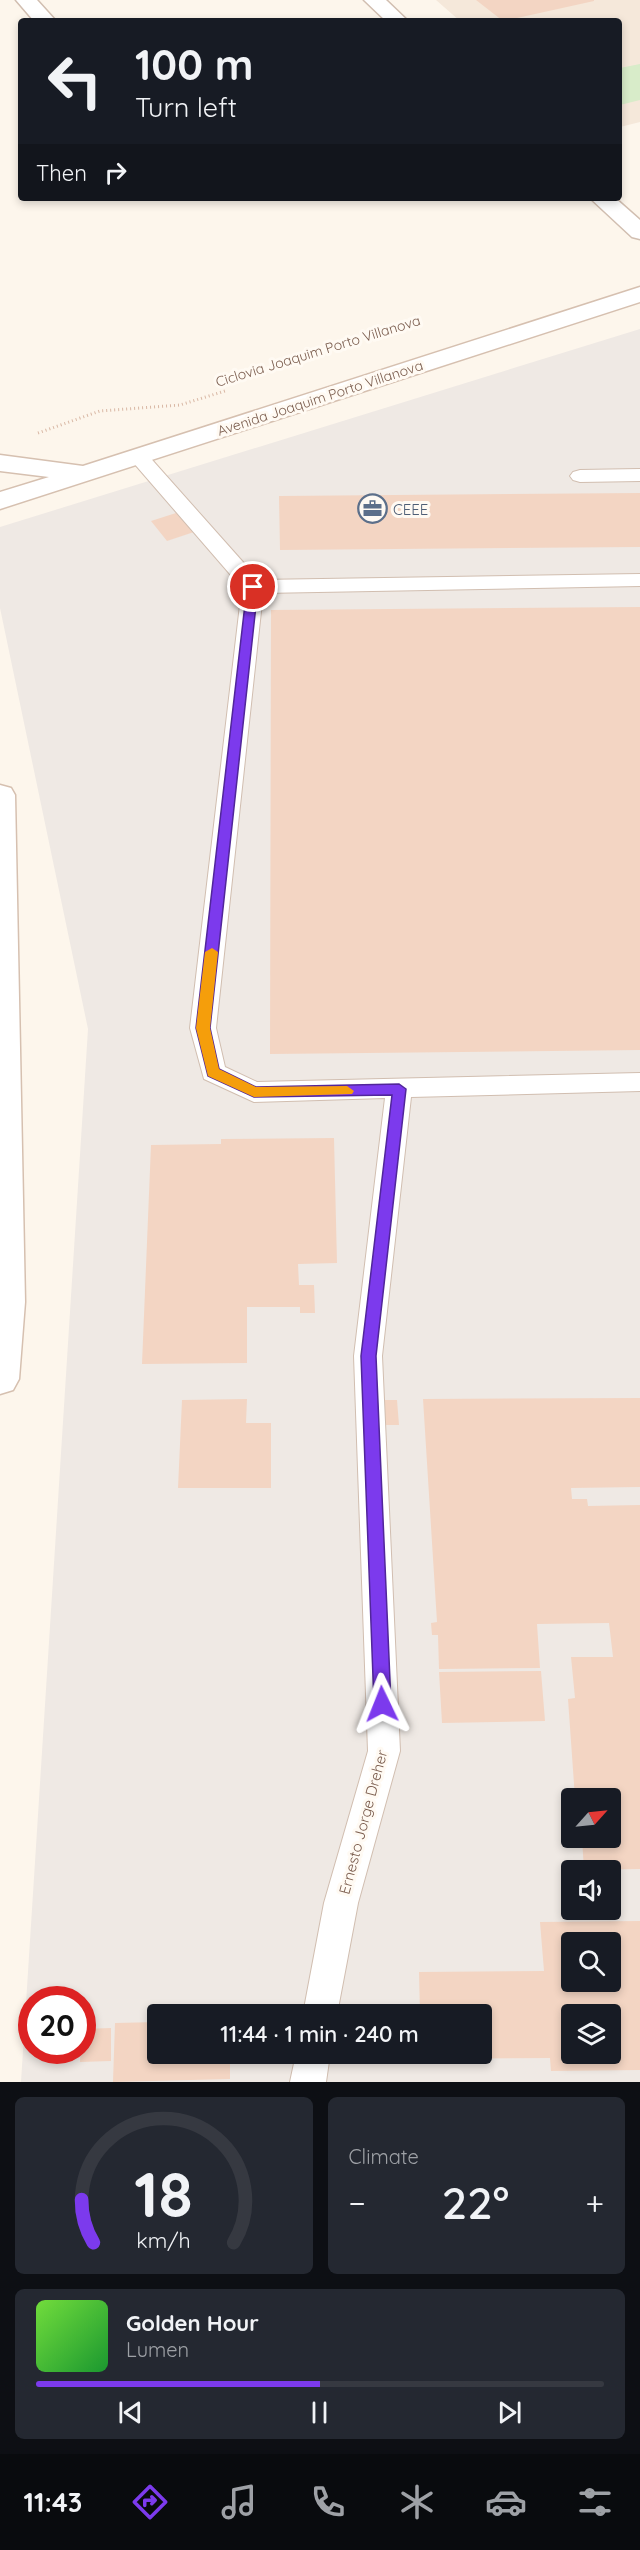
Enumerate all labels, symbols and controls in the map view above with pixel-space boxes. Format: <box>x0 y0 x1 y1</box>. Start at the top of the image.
text: 100 m <box>135 38 253 91</box>
icon: left <box>36 42 114 120</box>
text: Turn left <box>135 90 237 124</box>
icon: right <box>99 156 132 189</box>
text: Then <box>36 159 87 187</box>
street label: Ciclovia Joaquim Porto Villanova <box>213 311 423 391</box>
street label: Avenida Joaquim Porto Villanova <box>215 356 425 440</box>
office icon: CEEE <box>356 493 388 525</box>
place label: CEEE <box>393 500 428 519</box>
pin <box>227 561 278 612</box>
icon: arrive <box>236 570 269 603</box>
position arrow <box>350 1672 414 1736</box>
street label: Ernesto Jorge Dreher <box>335 1747 392 1896</box>
north arrow <box>561 1788 621 1848</box>
map controls <box>561 1788 621 2064</box>
button: sound <box>561 1860 621 1920</box>
button: search <box>561 1932 621 1992</box>
speed limit sign: 20 <box>18 1986 96 2064</box>
button: layers <box>561 2004 621 2064</box>
text: 11:44 · 1 min · 240 m <box>220 2020 419 2048</box>
text: Climate <box>349 2144 419 2169</box>
text: 18 <box>135 2155 193 2233</box>
text: 22° <box>442 2174 509 2230</box>
text: − <box>349 2182 366 2223</box>
text: + <box>585 2182 604 2223</box>
text: km/h <box>137 2227 191 2253</box>
text: Golden Hour <box>126 2309 259 2337</box>
text: Lumen <box>126 2337 189 2362</box>
icon: previous <box>114 2396 147 2429</box>
icon: pause <box>303 2396 336 2429</box>
icon: next <box>493 2396 526 2429</box>
icon: directions <box>129 2481 171 2523</box>
icon: music <box>218 2481 260 2523</box>
icon: phone <box>307 2481 349 2523</box>
icon: climate <box>396 2481 438 2523</box>
icon: car <box>485 2481 527 2523</box>
icon: filters <box>574 2481 616 2523</box>
text: 11:43 <box>24 2485 82 2519</box>

